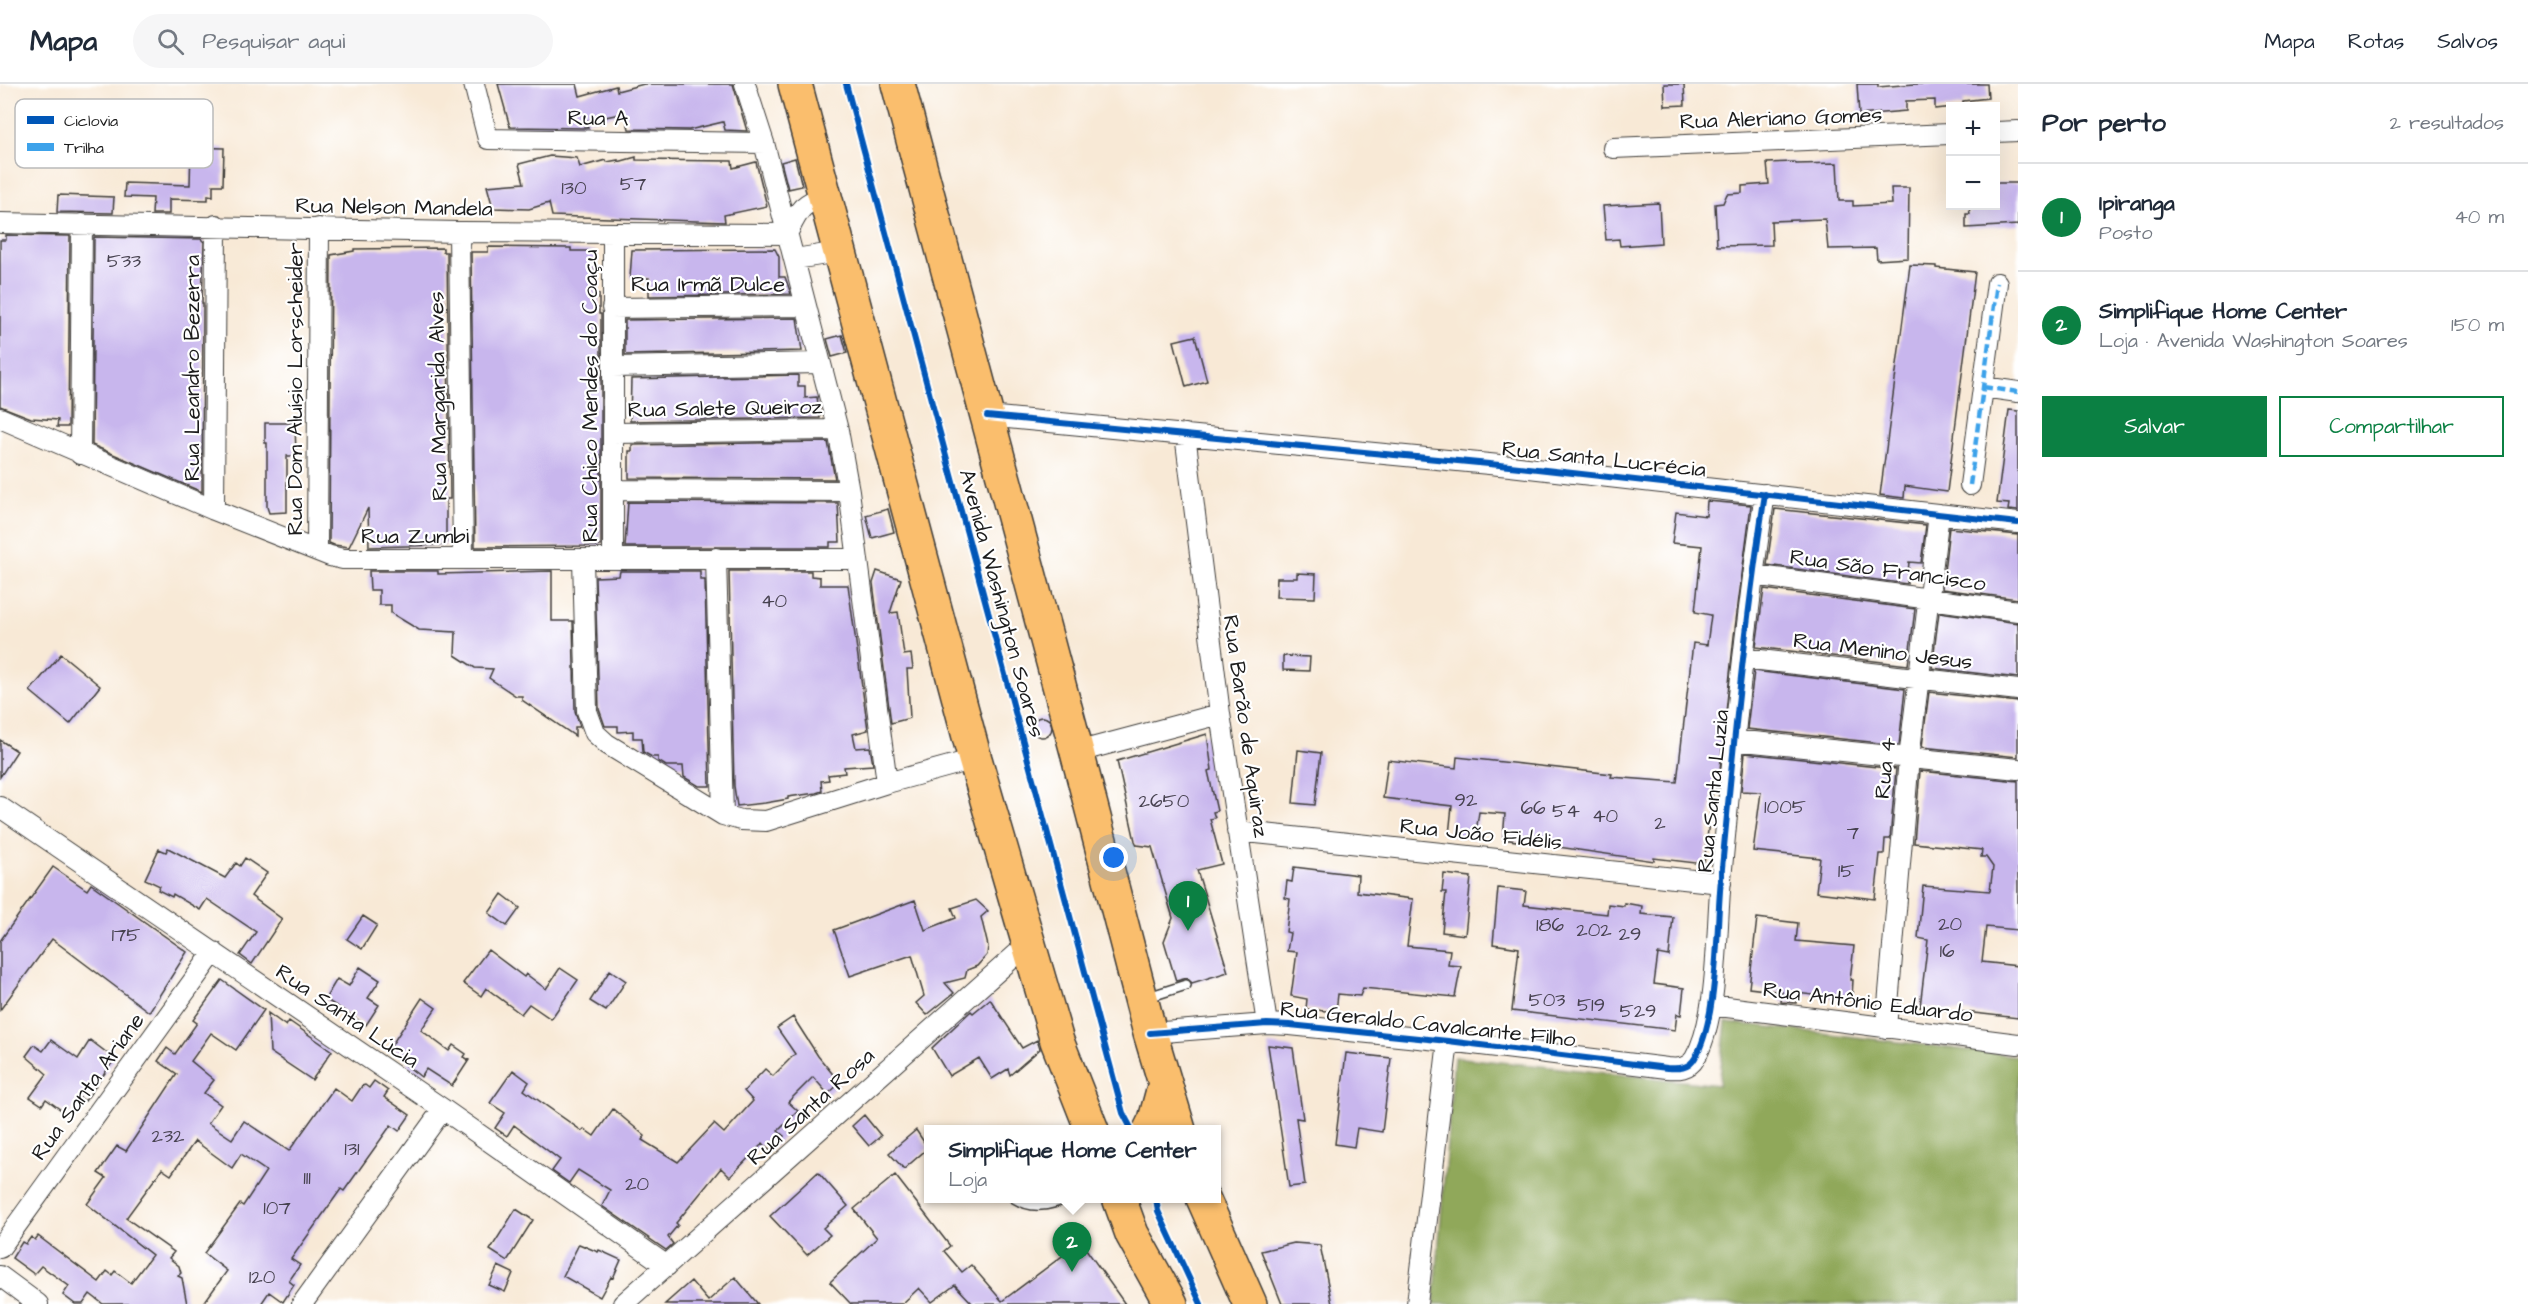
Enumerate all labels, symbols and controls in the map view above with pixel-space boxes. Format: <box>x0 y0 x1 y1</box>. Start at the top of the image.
search box <box>133 14 553 68</box>
text: Mapa <box>30 22 97 61</box>
icon: search <box>154 25 187 58</box>
text: Pesquisar aqui <box>202 26 345 57</box>
text: Mapa <box>2264 27 2315 56</box>
text: Rotas <box>2348 27 2404 56</box>
text: Salvos <box>2437 27 2498 56</box>
legend <box>15 99 213 168</box>
street label: Rua Aleriano Gomes <box>1679 99 1883 138</box>
street label: Rua A <box>567 102 629 135</box>
map controls <box>1946 102 2000 210</box>
button: + <box>1946 102 2000 156</box>
text: Por perto <box>2042 105 2166 141</box>
text: 2 resultados <box>2390 109 2504 137</box>
text: Ciclovia <box>64 110 118 132</box>
text: Trilha <box>64 137 104 159</box>
button: − <box>1946 156 2000 210</box>
house number: 57 <box>620 170 646 198</box>
house number: 130 <box>561 174 587 202</box>
text: Ipiranga <box>2099 188 2175 219</box>
street label: Rua Nelson Mandela <box>295 190 493 225</box>
text: 1 <box>2060 203 2063 231</box>
text: 40 m <box>2454 203 2504 231</box>
text: Posto <box>2099 219 2152 247</box>
street label: Rua Dom Aluísio Lorscheider <box>280 242 311 536</box>
house number: 533 <box>107 247 141 275</box>
street label: Rua Chico Mendes do Coaçu <box>575 250 606 542</box>
street label: Rua Leandro Bezerra <box>177 255 208 481</box>
street label: Rua Irmã Dulce <box>631 269 785 300</box>
street label: Rua Margarida Alves <box>421 291 457 501</box>
text: Simplifique Home Center <box>2099 296 2347 327</box>
text: 2 <box>2056 311 2067 339</box>
text: 150 m <box>2451 311 2504 339</box>
text: Loja · Avenida Washington Soares <box>2099 327 2408 355</box>
street label: Rua Salete Queiroz <box>627 391 823 426</box>
button: Salvar <box>2042 396 2267 457</box>
button: Compartilhar <box>2279 396 2504 457</box>
street label: Rua Santa Lucrécia <box>1500 433 1707 486</box>
street label: Avenida Washington Soares <box>950 466 1052 741</box>
street label: Rua Zumbi <box>361 521 469 552</box>
street label: Rua São Francisco <box>1788 541 1988 600</box>
house number: 40 <box>761 587 787 615</box>
street label: Rua Barão de Aquiraz <box>1215 613 1276 840</box>
street label: Rua Menino Jesus <box>1791 625 1974 678</box>
street label: Rua Santa Luzia <box>1690 708 1737 874</box>
street label: Rua 4 <box>1867 736 1904 801</box>
house number: 92 <box>1455 786 1478 814</box>
house number: 2650 <box>1139 787 1190 815</box>
house number: 1005 <box>1764 793 1806 821</box>
house number: 66 <box>1520 794 1546 822</box>
house number: 54 <box>1552 797 1580 825</box>
house number: 40 <box>1592 802 1618 830</box>
house number: 2 <box>1654 809 1666 837</box>
street label: Rua João Fidélis <box>1398 811 1563 858</box>
house number: 7 <box>1847 819 1859 847</box>
your location <box>1099 843 1128 872</box>
house number: 15 <box>1838 857 1854 885</box>
pin: 1 <box>1168 882 1208 931</box>
house number: 20 <box>1938 910 1962 938</box>
house number: 186 <box>1536 911 1564 939</box>
house number: 202 <box>1576 916 1612 944</box>
house number: 29 <box>1619 920 1641 948</box>
house number: 175 <box>111 921 141 949</box>
house number: 16 <box>1939 937 1955 965</box>
street label: Rua Santa Lúcia <box>269 957 425 1076</box>
street label: Rua Antônio Eduardo <box>1761 974 1975 1031</box>
house number: 503 <box>1529 986 1565 1014</box>
house number: 519 <box>1577 991 1605 1019</box>
street label: Rua Geraldo Cavalcante Filho <box>1278 994 1578 1055</box>
house number: 529 <box>1620 997 1657 1025</box>
street label: Rua Santa Ariane <box>24 1007 152 1167</box>
street label: Rua Santa Rosa <box>740 1041 882 1173</box>
house number: 232 <box>151 1122 185 1150</box>
popup <box>924 1125 1221 1203</box>
house number: 131 <box>344 1135 360 1163</box>
text: Simplifique Home Center <box>948 1135 1197 1166</box>
house number: 111 <box>303 1164 311 1192</box>
text: Loja <box>948 1166 987 1194</box>
house number: 20 <box>625 1170 649 1198</box>
house number: 107 <box>263 1194 291 1222</box>
pin: 2 <box>1052 1222 1092 1272</box>
house number: 120 <box>249 1263 276 1291</box>

